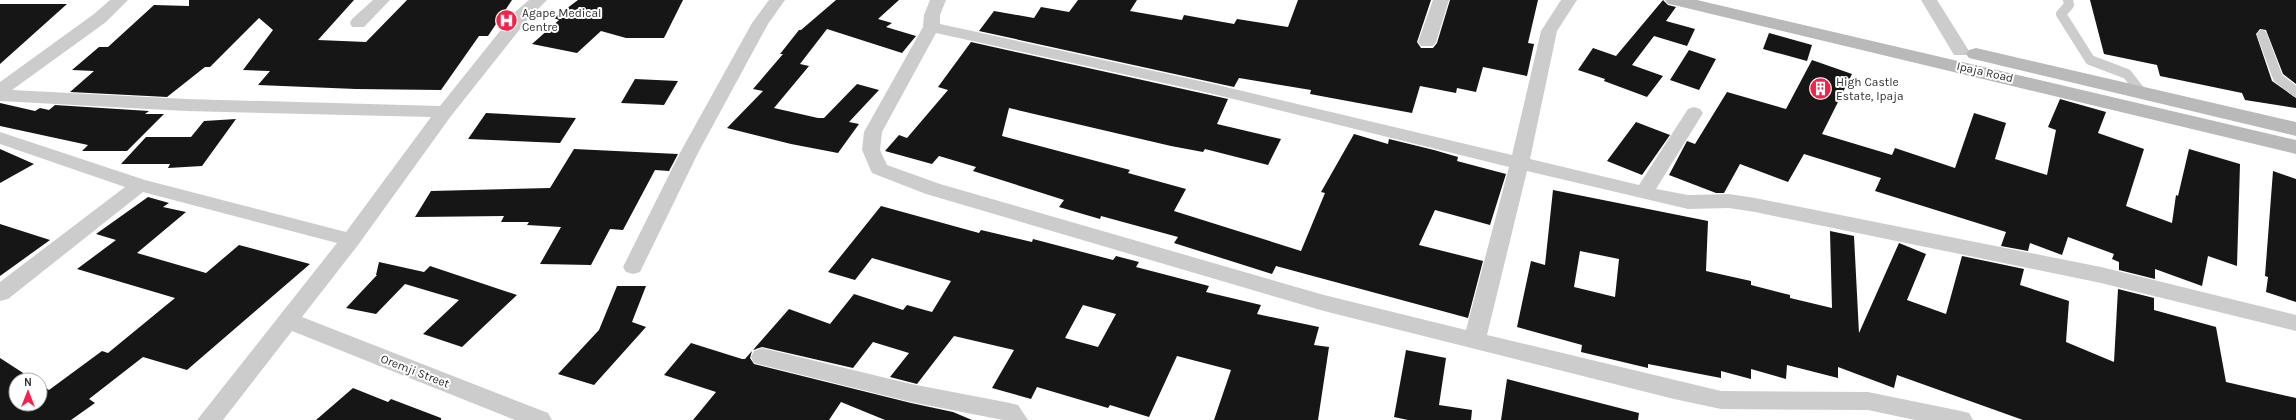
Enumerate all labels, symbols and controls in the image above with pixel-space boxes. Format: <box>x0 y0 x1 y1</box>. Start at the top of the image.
place label: Agape Medical Centre <box>522 6 601 34</box>
hospital icon: Agape Medical Centre <box>493 7 519 33</box>
street label: Ipaja Road <box>1955 59 2015 85</box>
place label: High Castle Estate, Ipaja <box>1836 75 1904 103</box>
building icon: High Castle Estate, Ipaja <box>1808 76 1834 102</box>
street label: Oremji Street <box>379 351 452 391</box>
north arrow <box>8 372 48 412</box>
text: N <box>24 376 32 389</box>

